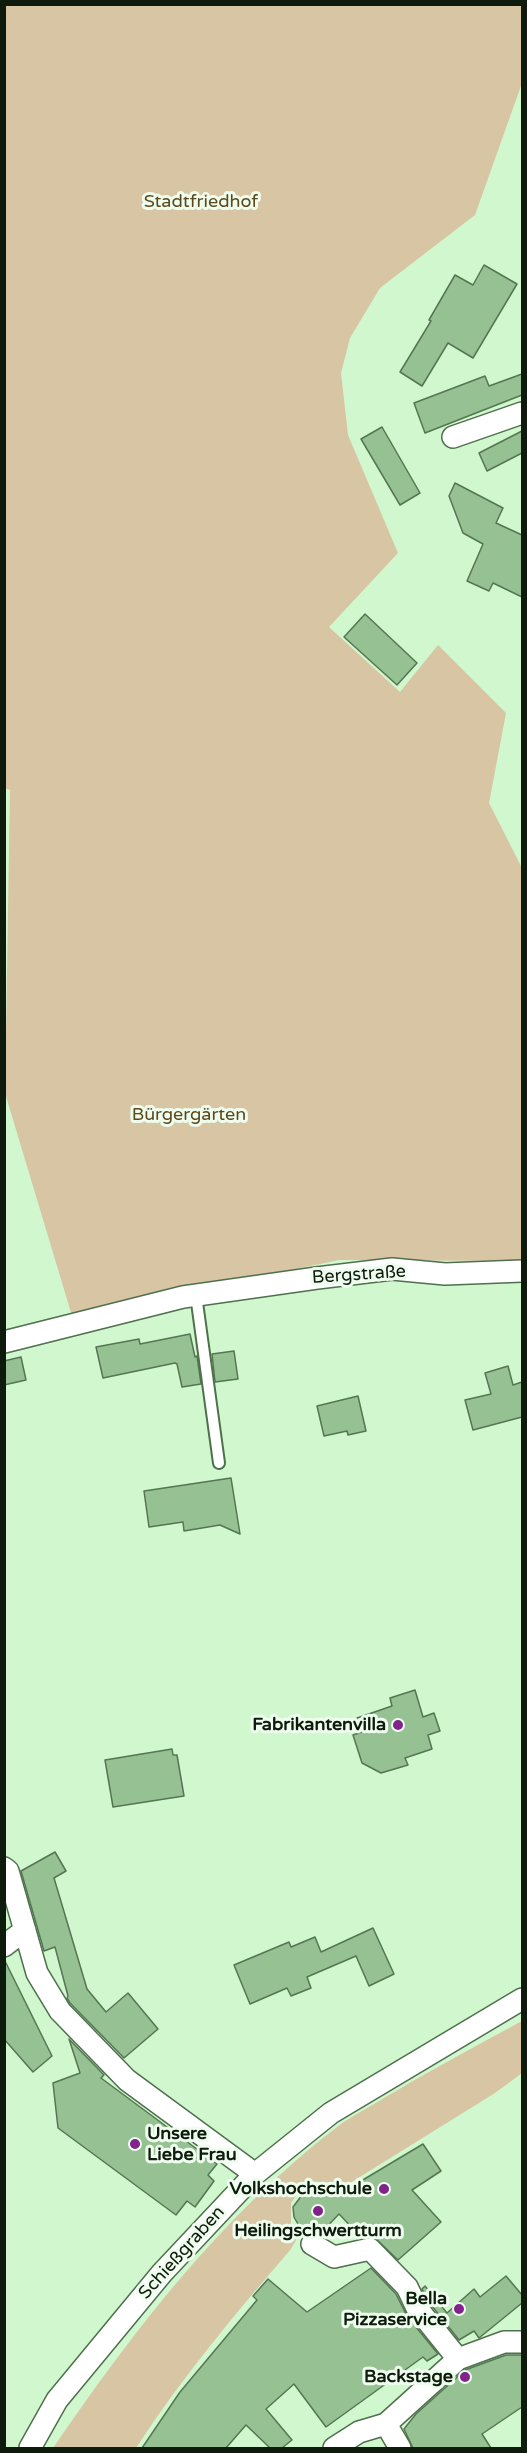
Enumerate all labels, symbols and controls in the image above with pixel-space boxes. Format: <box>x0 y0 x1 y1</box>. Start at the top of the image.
park label: Stadtfriedhof <box>144 191 258 213</box>
park label: Bürgergärten <box>132 1104 246 1126</box>
street label: Bergstraße <box>311 1261 407 1289</box>
place label: Fabrikantenvilla <box>252 1714 386 1736</box>
marker: Fabrikantenvilla <box>391 1718 405 1732</box>
place label: Unsere Liebe Frau <box>147 2123 237 2166</box>
marker: Unsere Liebe Frau <box>128 2137 142 2151</box>
place label: Volkshochschule <box>229 2178 372 2200</box>
marker: Volkshochschule <box>377 2182 391 2196</box>
street label: Schießgraben <box>134 2202 230 2304</box>
marker: Heilingschwertturm <box>311 2204 325 2218</box>
place label: Heilingschwertturm <box>234 2220 402 2242</box>
place label: Bella Pizzaservice <box>343 2288 447 2330</box>
marker: Bella Pizzaservice <box>452 2302 466 2316</box>
place label: Backstage <box>364 2366 453 2388</box>
marker: Backstage <box>458 2370 472 2384</box>

